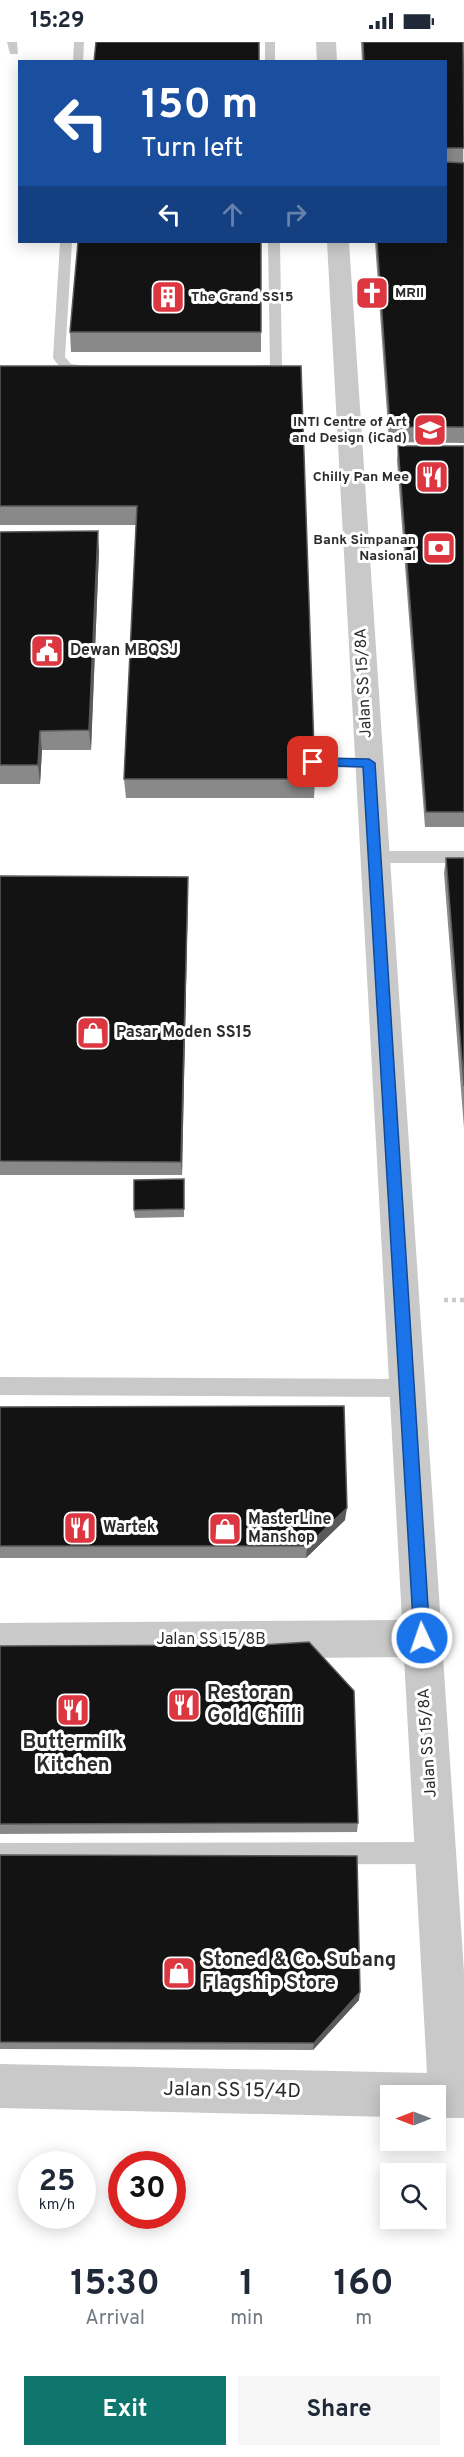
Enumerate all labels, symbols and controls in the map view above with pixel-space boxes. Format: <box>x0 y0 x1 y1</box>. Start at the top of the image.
text: 15:29 <box>30 8 85 35</box>
text: 150 m <box>141 80 258 133</box>
icon: left <box>42 84 120 162</box>
text: Turn left <box>141 132 243 166</box>
icon: left <box>153 198 186 231</box>
icon: ahead <box>216 198 249 231</box>
icon: right <box>279 198 312 231</box>
church icon: MRII <box>354 275 390 311</box>
building icon: The Grand SS15 <box>150 279 186 315</box>
place label: MRII <box>395 285 424 302</box>
place label: The Grand SS15 <box>191 289 293 306</box>
school or university icon: INTI Centre of Art and Design (iCad) <box>412 412 448 448</box>
place label: INTI Centre of Art and Design (iCad) <box>292 414 407 447</box>
restaurant icon: Chilly Pan Mee <box>414 459 450 495</box>
place label: Chilly Pan Mee <box>313 469 409 486</box>
bank icon: Bank Simpanan Nasional <box>421 530 457 566</box>
place label: Bank Simpanan Nasional <box>313 532 416 565</box>
street label: Jalan SS 15/8A <box>351 627 377 738</box>
public building icon: Dewan MBQSJ <box>29 633 65 669</box>
place label: Dewan MBQSJ <box>70 641 178 661</box>
pin <box>287 736 338 787</box>
icon: arrive <box>296 745 329 778</box>
shop icon: Pasar Moden SS15 <box>75 1015 111 1051</box>
place label: Pasar Moden SS15 <box>116 1023 252 1043</box>
restaurant icon: Wartek <box>62 1510 98 1546</box>
place label: MasterLine Manshop <box>248 1510 331 1548</box>
shop icon: MasterLine Manshop <box>207 1511 243 1547</box>
place label: Wartek <box>103 1518 156 1538</box>
position arrow <box>390 1606 454 1670</box>
street label: Jalan SS 15/8B <box>156 1630 266 1650</box>
place label: Restoran Gold Chilli <box>207 1681 302 1730</box>
restaurant icon: Restoran Gold Chilli <box>166 1687 202 1723</box>
street label: Jalan SS 15/8A <box>414 1687 442 1799</box>
restaurant icon: Buttermilk Kitchen <box>55 1692 91 1728</box>
place label: Buttermilk Kitchen <box>23 1730 123 1779</box>
place label: Stoned & Co. Subang Flagship Store <box>202 1948 396 1997</box>
shop icon: Stoned & Co. Subang Flagship Store <box>161 1955 197 1991</box>
street label: Jalan SS 15/4D <box>163 2077 301 2105</box>
north arrow <box>380 2085 446 2151</box>
map controls <box>380 2085 446 2229</box>
speed limit sign: 30 <box>108 2151 186 2229</box>
button: search <box>380 2163 446 2229</box>
text: 25 <box>39 2164 75 2201</box>
text: km/h <box>39 2196 75 2215</box>
text: 15:30 <box>70 2262 160 2308</box>
text: 1 <box>240 2262 254 2308</box>
text: 160 <box>334 2262 394 2308</box>
text: Arrival <box>85 2306 145 2332</box>
text: min <box>230 2306 263 2332</box>
text: m <box>355 2306 372 2332</box>
button: Exit <box>24 2376 226 2445</box>
button: Share <box>238 2376 440 2445</box>

